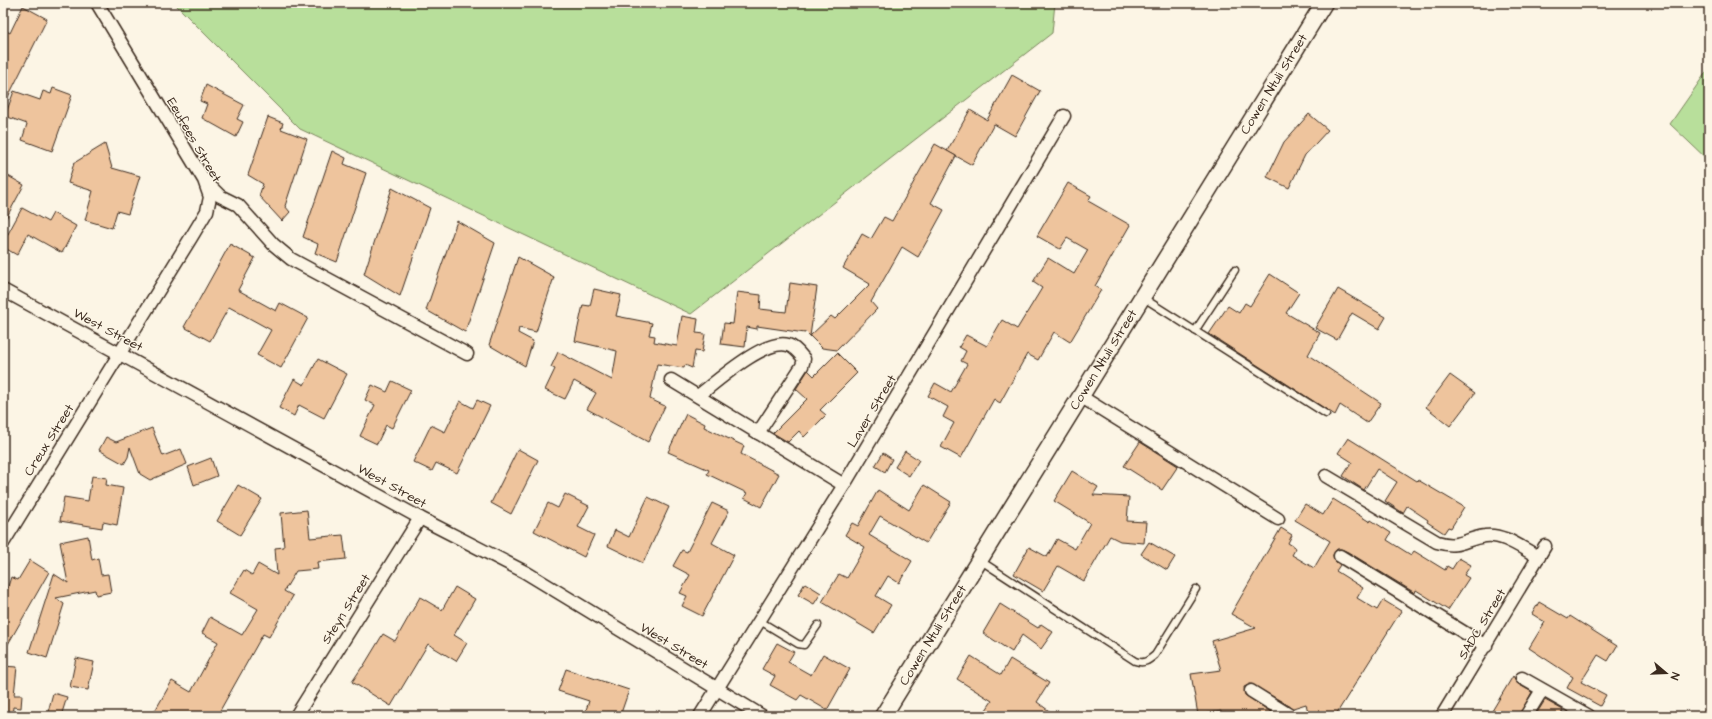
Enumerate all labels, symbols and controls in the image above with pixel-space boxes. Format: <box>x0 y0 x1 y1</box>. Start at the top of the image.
street label: Cowen Ntuli Street <box>1236 30 1312 138</box>
street label: Eeufees Street <box>162 94 226 186</box>
street label: West Street <box>70 304 147 356</box>
street label: Cowen Ntuli Street <box>1065 305 1142 413</box>
street label: Laver Street <box>843 371 901 451</box>
street label: Creux Street <box>20 400 79 479</box>
street label: West Street <box>354 460 430 513</box>
street label: Steyn Street <box>317 570 376 648</box>
street label: Cowen Ntuli Street <box>895 581 971 689</box>
street label: SADC Street <box>1454 585 1511 663</box>
street label: West Street <box>637 619 712 674</box>
north arrow <box>1646 653 1686 693</box>
text: N <box>1667 670 1683 682</box>

